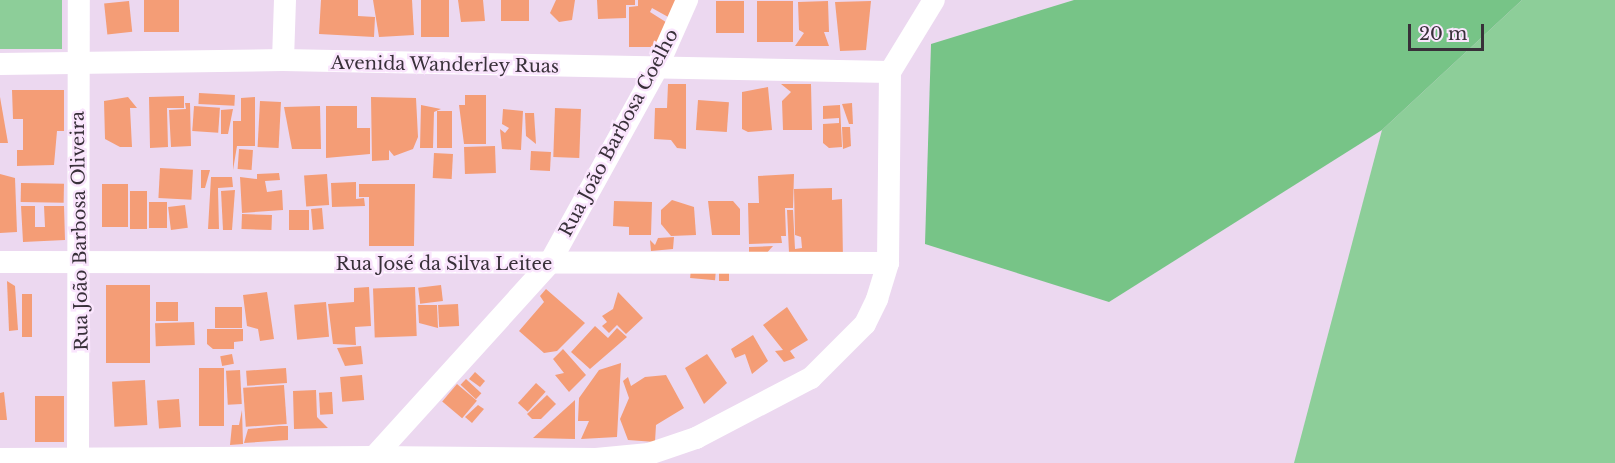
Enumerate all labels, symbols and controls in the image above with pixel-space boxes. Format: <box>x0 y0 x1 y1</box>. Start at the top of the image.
scale bar <box>1411 12 1488 50</box>
text: 20 m <box>1419 23 1467 45</box>
street label: Rua João Barbosa Coelho <box>555 25 683 241</box>
street label: Avenida Wanderley Ruas <box>330 52 560 78</box>
street label: Rua João Barbosa Oliveira <box>67 111 93 351</box>
street label: Rua José da Silva Leitee <box>335 253 553 275</box>

